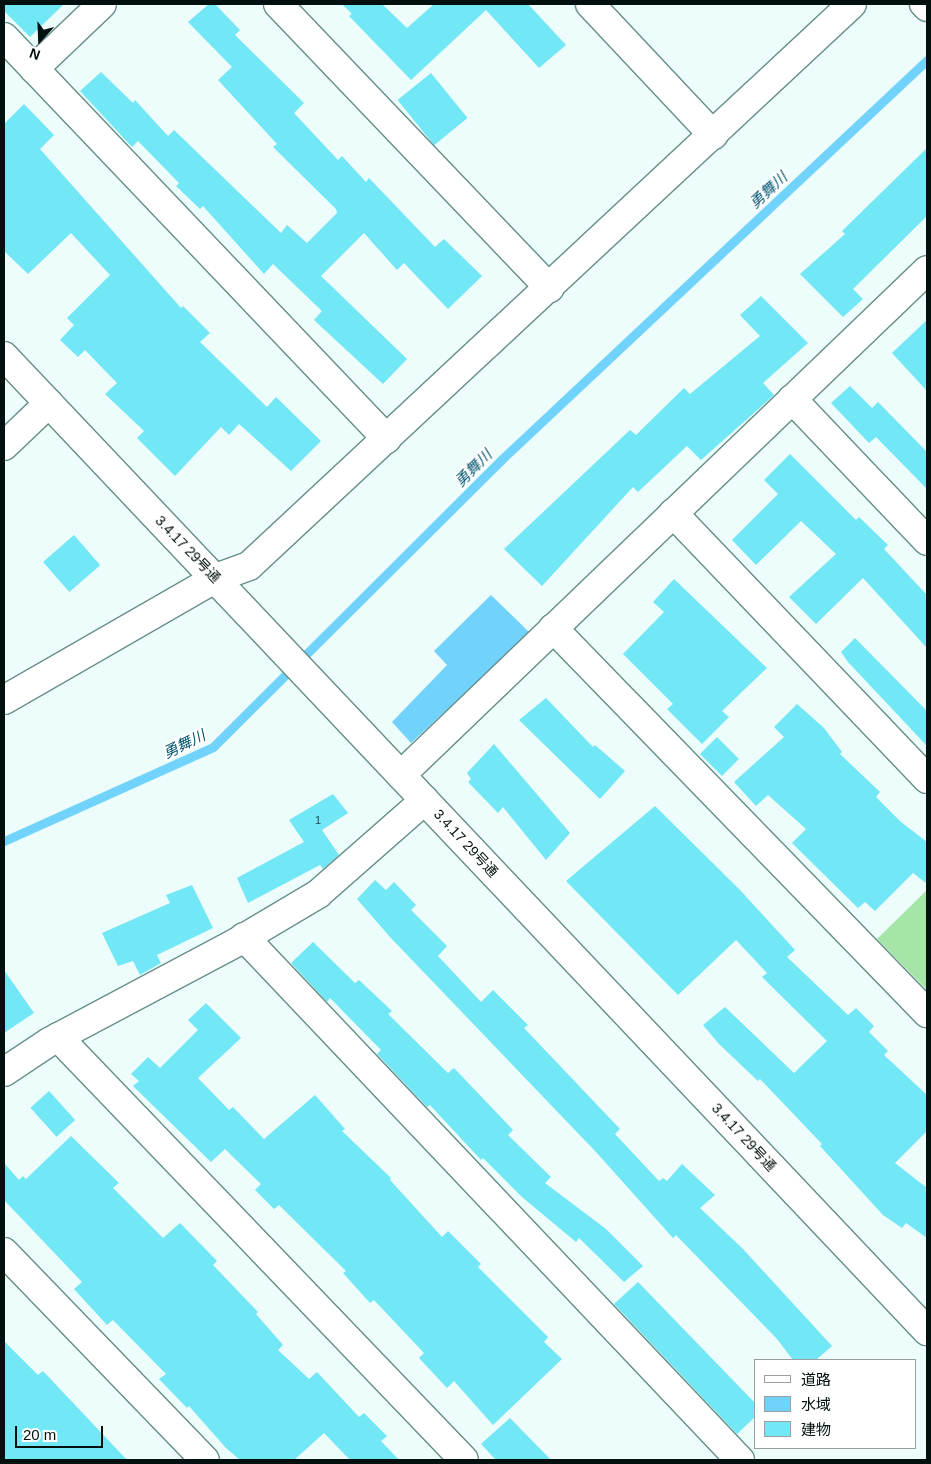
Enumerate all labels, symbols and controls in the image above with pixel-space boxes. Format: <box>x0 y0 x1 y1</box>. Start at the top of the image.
north arrow <box>15 15 65 65</box>
text: N <box>27 45 42 63</box>
water label: 勇舞川 <box>745 168 791 212</box>
water label: 勇舞川 <box>451 446 495 490</box>
street label: 3.4.17 29号通 <box>152 512 224 586</box>
water label: 勇舞川 <box>160 726 208 762</box>
street label: 3.4.17 29号通 <box>430 806 502 880</box>
house number: 1 <box>315 813 321 827</box>
street label: 3.4.17 29号通 <box>708 1100 780 1174</box>
legend <box>754 1359 916 1449</box>
text: 道路 <box>801 1371 831 1388</box>
text: 水域 <box>801 1396 831 1413</box>
scale bar <box>18 1416 105 1448</box>
text: 建物 <box>801 1421 831 1438</box>
text: 20 m <box>23 1426 56 1443</box>

